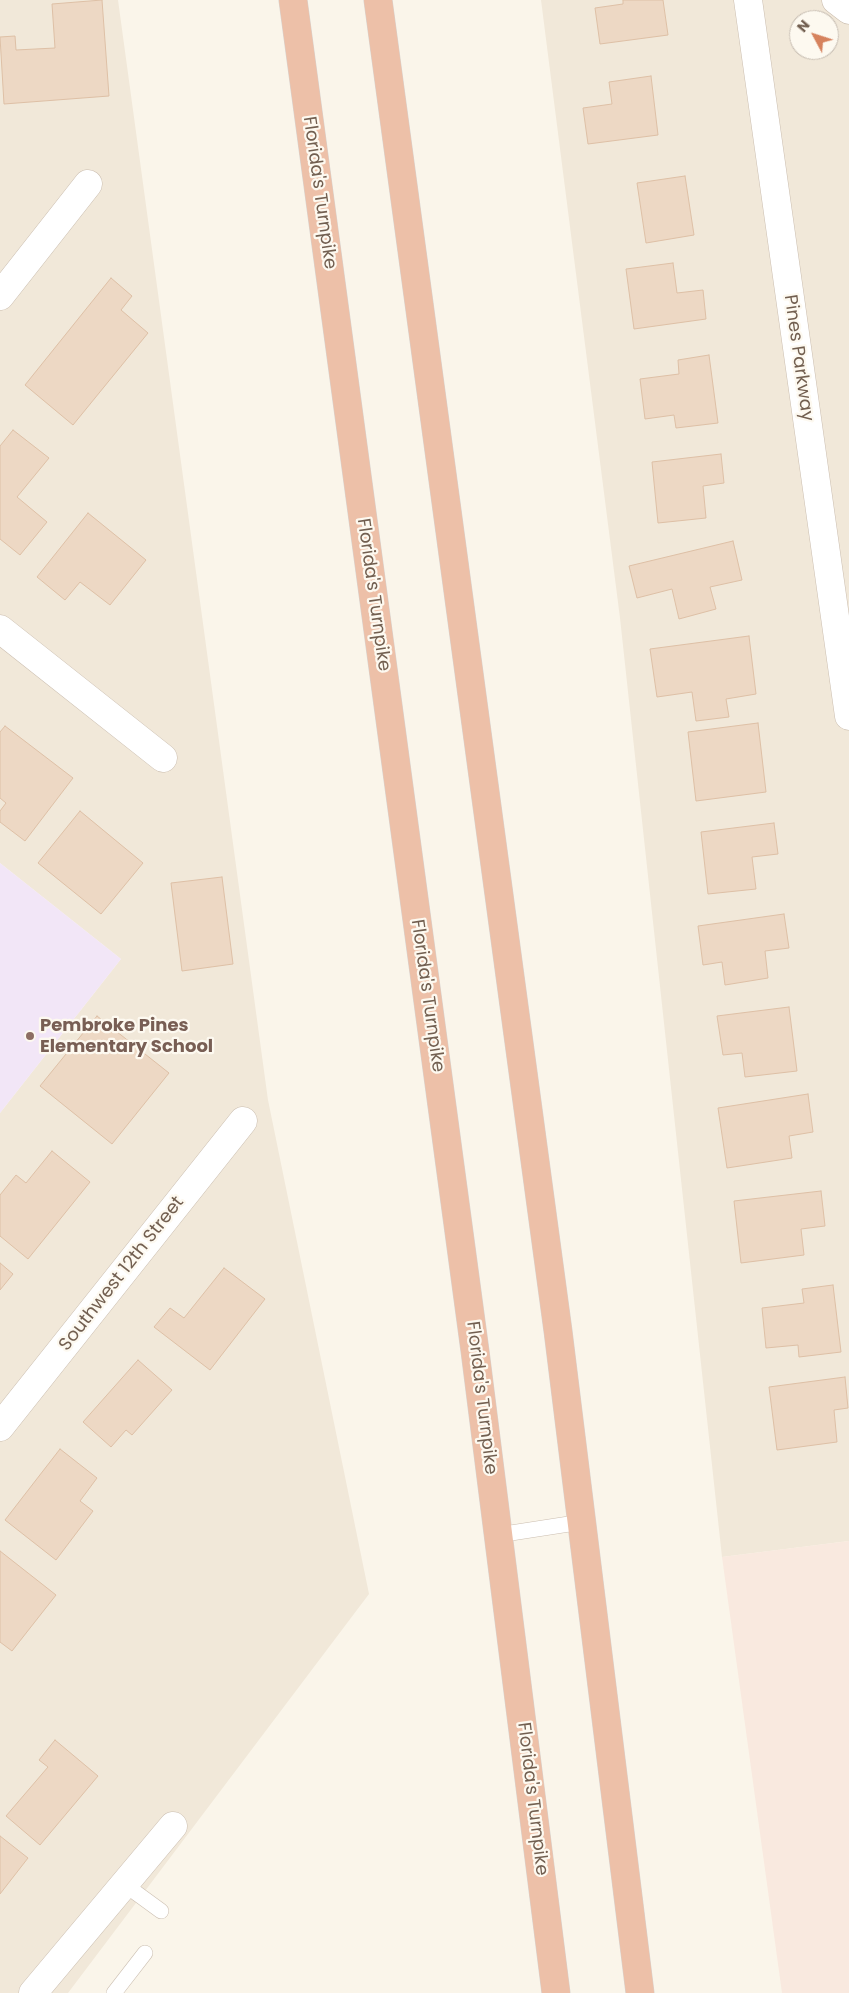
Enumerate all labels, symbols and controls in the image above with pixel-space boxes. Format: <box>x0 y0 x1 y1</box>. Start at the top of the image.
north arrow <box>789 10 839 60</box>
text: N <box>792 16 814 36</box>
street label: Florida's Turnpike <box>298 115 340 271</box>
street label: Pines Parkway <box>778 293 818 423</box>
street label: Florida's Turnpike <box>352 517 394 673</box>
street label: Florida's Turnpike <box>406 918 448 1074</box>
place label: Pembroke Pines Elementary School <box>40 1015 213 1058</box>
marker: Pembroke Pines Elementary School <box>24 1030 36 1042</box>
street label: Southwest 12th Street <box>55 1192 189 1356</box>
street label: Florida's Turnpike <box>461 1320 501 1476</box>
street label: Florida's Turnpike <box>512 1721 552 1877</box>

